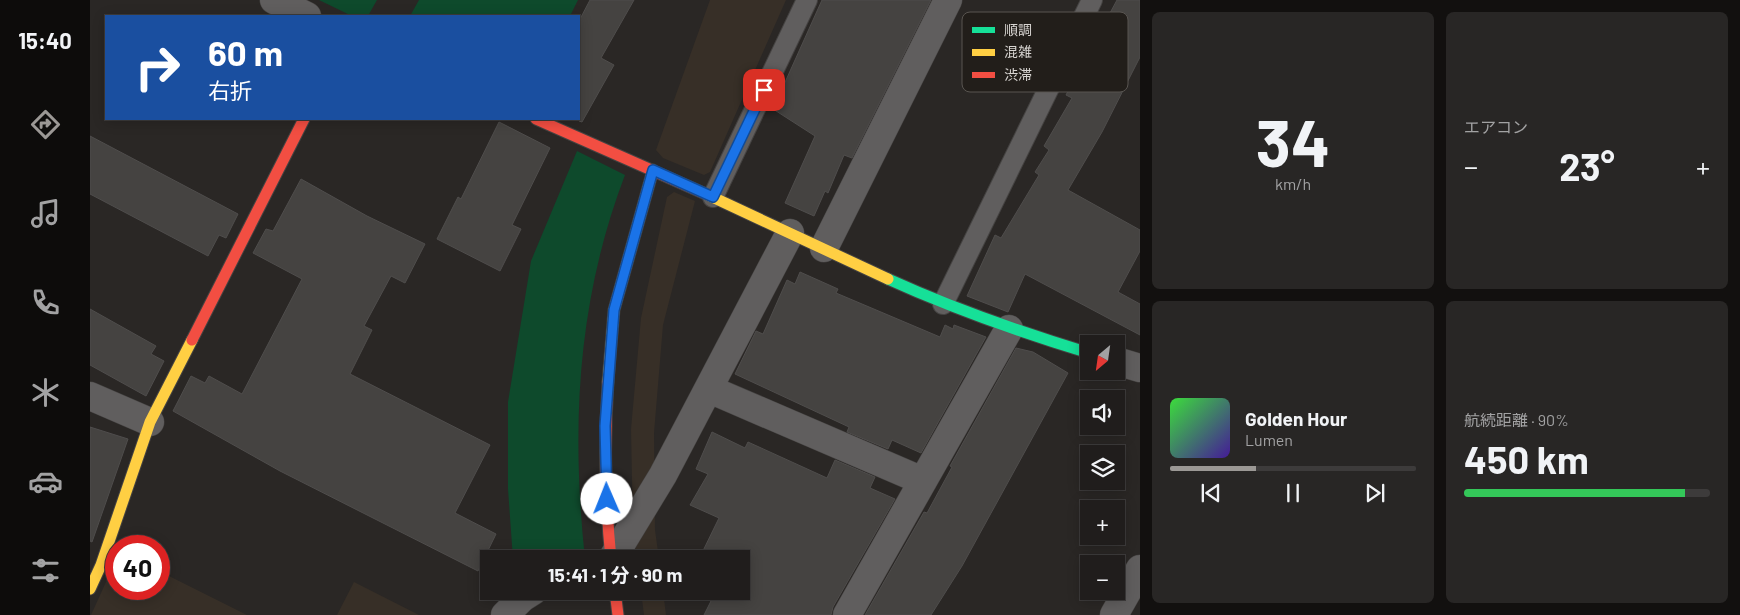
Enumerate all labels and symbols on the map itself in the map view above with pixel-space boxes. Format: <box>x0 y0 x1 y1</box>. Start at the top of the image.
legend <box>962 12 1128 92</box>
text: 順調 <box>1004 21 1032 38</box>
text: 混雑 <box>1004 43 1032 60</box>
text: 渋滞 <box>1004 66 1032 83</box>
pin <box>743 69 785 111</box>
north arrow <box>1080 335 1125 380</box>
position arrow <box>580 472 632 524</box>
speed limit sign: 40 <box>105 535 170 600</box>

